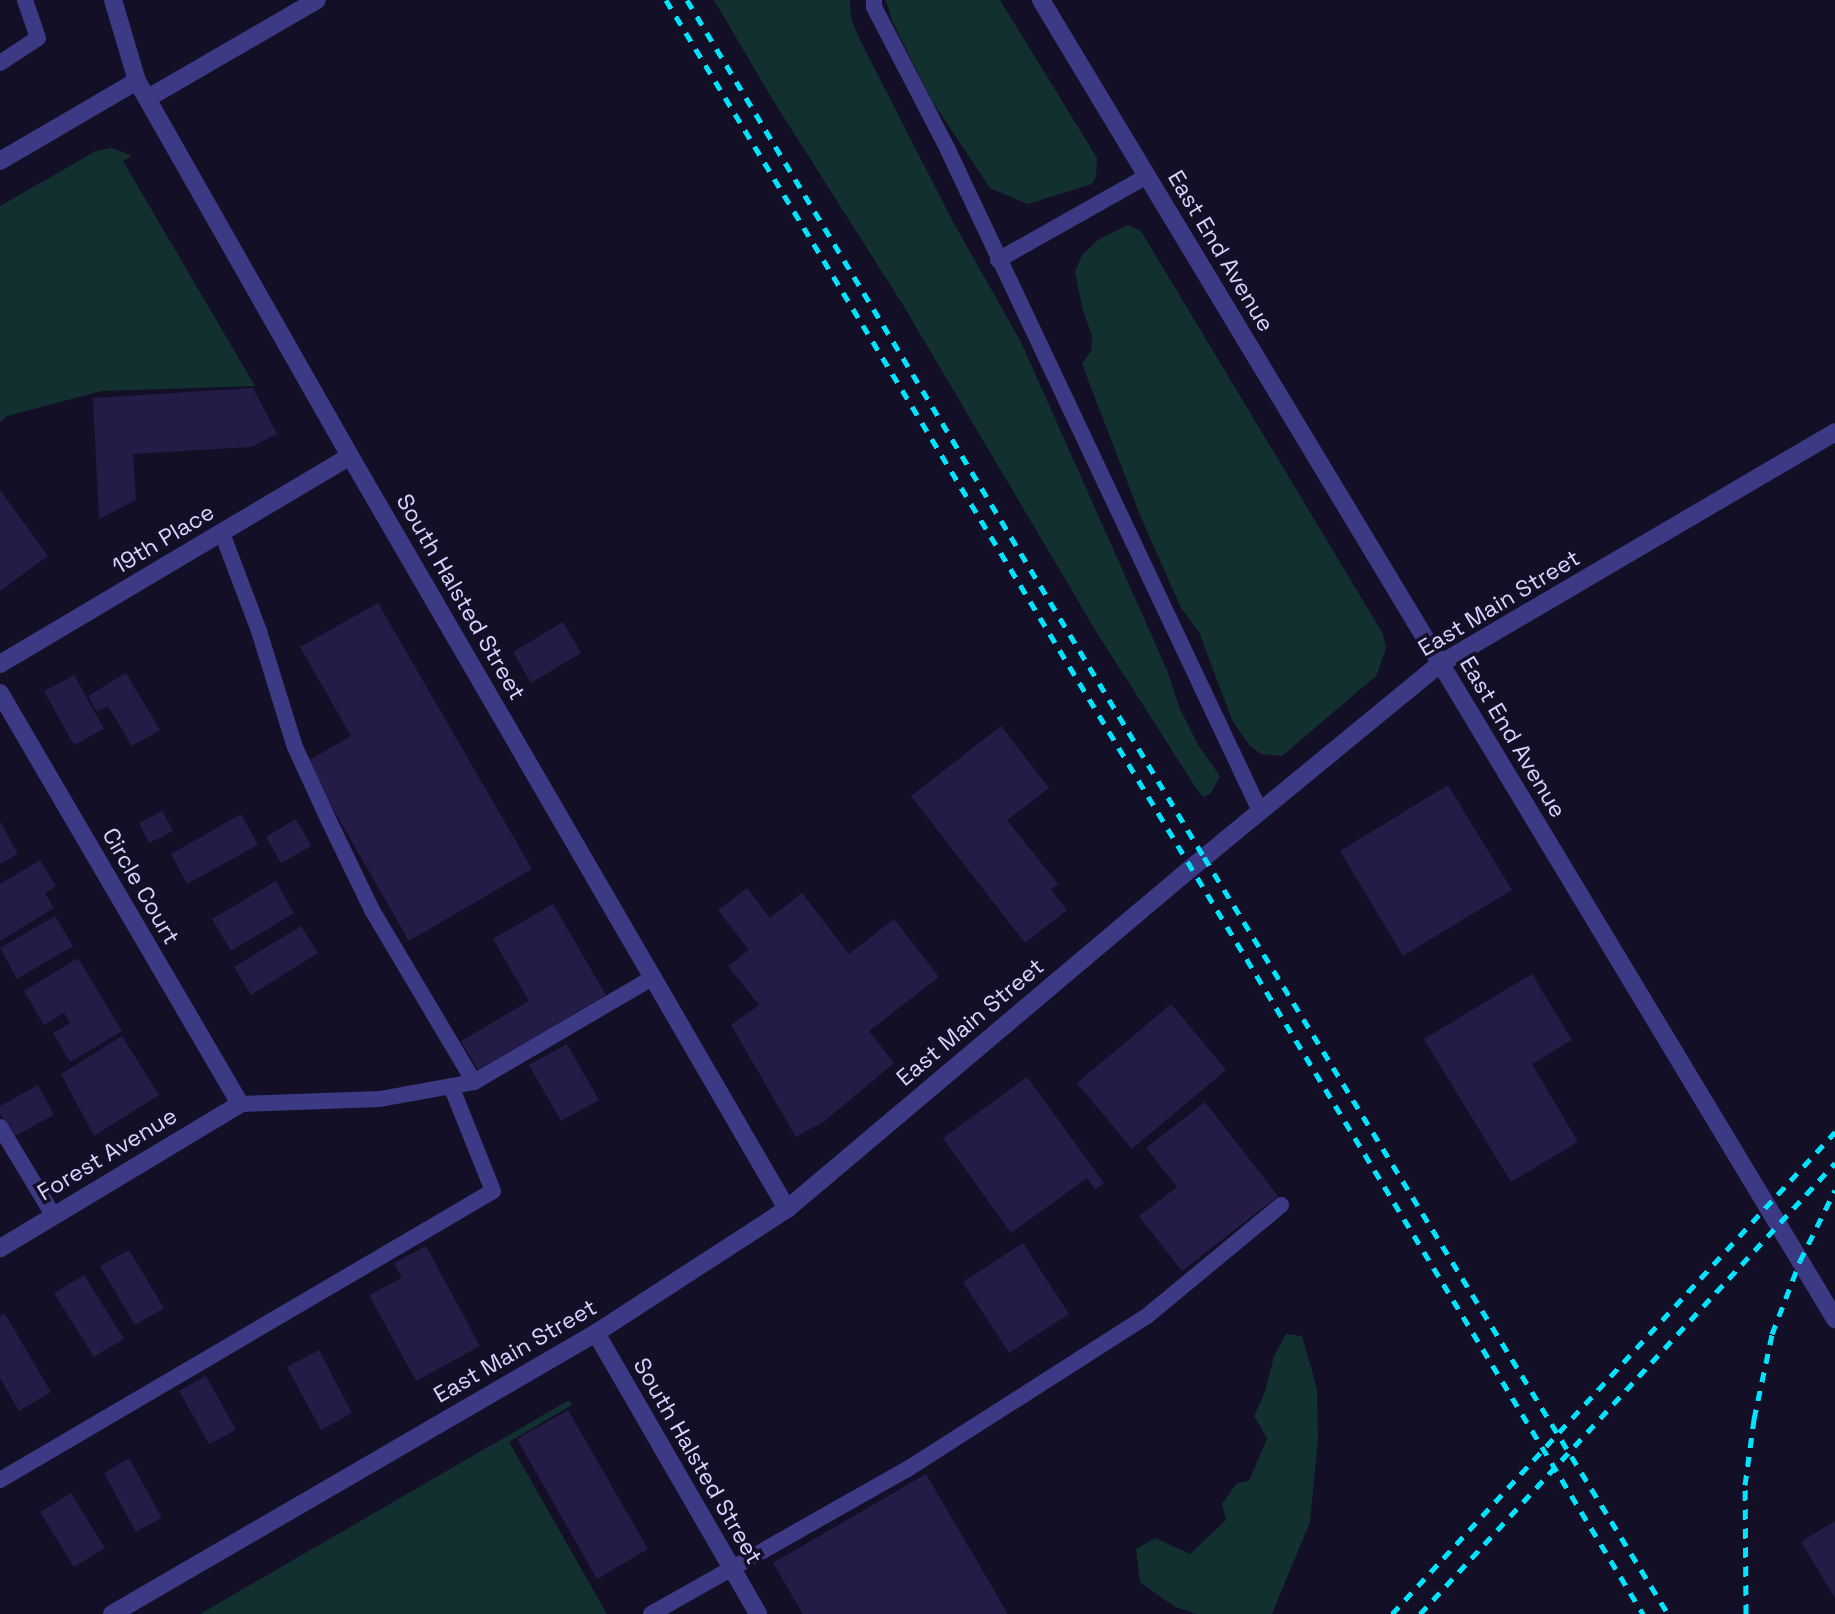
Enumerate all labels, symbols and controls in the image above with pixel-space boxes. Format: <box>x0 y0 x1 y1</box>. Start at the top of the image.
street label: East End Avenue <box>1162 165 1280 337</box>
street label: South Halsted Street <box>391 489 531 705</box>
street label: 19th Place <box>107 498 219 580</box>
street label: East Main Street <box>1413 544 1585 662</box>
street label: East End Avenue <box>1454 651 1572 823</box>
street label: Circle Court <box>97 823 185 949</box>
street label: East Main Street <box>891 952 1049 1092</box>
street label: Forest Avenue <box>32 1101 182 1207</box>
street label: East Main Street <box>429 1293 601 1409</box>
street label: South Halsted Street <box>628 1353 768 1569</box>

